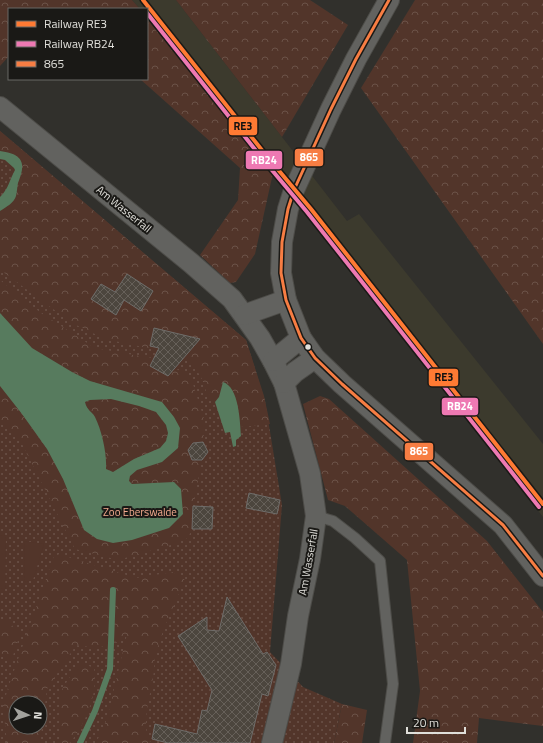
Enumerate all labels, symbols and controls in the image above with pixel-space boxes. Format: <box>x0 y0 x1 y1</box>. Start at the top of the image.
legend <box>8 8 148 80</box>
text: Railway RE3 <box>44 14 107 33</box>
text: Railway RB24 <box>44 34 115 53</box>
text: 865 <box>44 54 64 73</box>
line badge: RE3 <box>228 116 258 136</box>
text: RE3 <box>233 118 253 134</box>
line badge: 865 <box>294 148 324 167</box>
text: 865 <box>300 149 318 165</box>
line badge: RB24 <box>245 150 283 170</box>
text: RB24 <box>251 152 277 168</box>
street label: Am Wasserfall <box>93 182 155 236</box>
unlabelled marker <box>303 342 313 352</box>
line badge: RE3 <box>428 368 459 387</box>
text: RE3 <box>434 369 454 385</box>
line badge: RB24 <box>441 397 479 416</box>
text: RB24 <box>447 398 473 414</box>
line badge: 865 <box>404 442 434 461</box>
text: 865 <box>410 443 428 459</box>
park label: Zoo Eberswalde <box>103 504 177 520</box>
street label: Am Wasserfall <box>294 528 322 596</box>
north arrow <box>8 695 48 735</box>
scale bar <box>407 709 465 735</box>
text: N <box>30 711 46 720</box>
text: 20 m <box>413 713 439 732</box>

